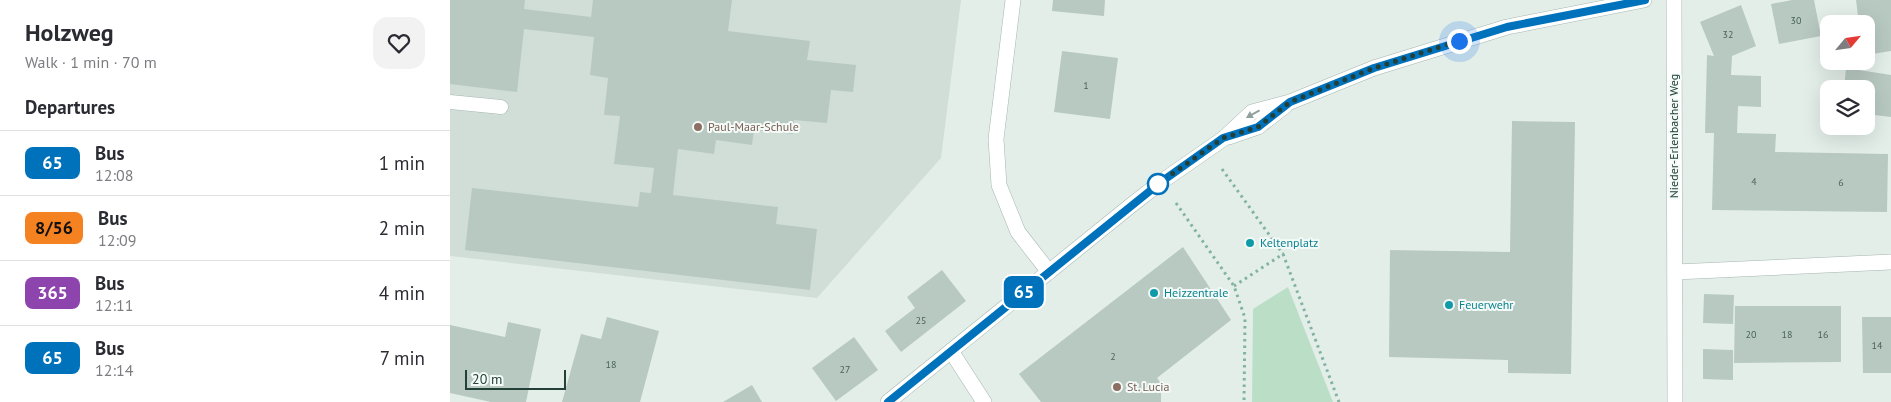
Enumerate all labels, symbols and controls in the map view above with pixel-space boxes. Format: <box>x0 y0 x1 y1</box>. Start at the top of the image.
house number: 30 <box>1791 14 1802 27</box>
north arrow <box>1820 15 1875 70</box>
map controls <box>1820 15 1875 135</box>
text: Holzweg <box>25 17 114 48</box>
button: heart <box>373 17 425 69</box>
house number: 32 <box>1723 28 1733 41</box>
your location <box>1447 29 1472 54</box>
text: Walk · 1 min · 70 m <box>25 52 157 72</box>
street label: Nieder-Erlenbacher Weg <box>1666 74 1681 198</box>
house number: 1 <box>1083 79 1089 92</box>
button: layers <box>1820 80 1875 135</box>
text: Departures <box>25 95 115 119</box>
one-way arrow <box>1246 110 1261 118</box>
place label: Paul-Maar-Schule <box>708 119 799 134</box>
marker: Paul-Maar-Schule <box>692 121 704 133</box>
text: Bus <box>95 141 124 165</box>
text: 65 <box>42 151 63 174</box>
text: 1 min <box>379 151 425 175</box>
text: 12:08 <box>95 165 133 185</box>
unlabelled marker <box>1147 173 1169 195</box>
house number: 4 <box>1751 175 1757 188</box>
house number: 6 <box>1838 176 1844 189</box>
text: Bus <box>98 206 127 230</box>
text: 8/56 <box>35 216 73 239</box>
text: 2 min <box>379 216 425 240</box>
text: 12:09 <box>98 230 136 250</box>
place label: Keltenplatz <box>1260 235 1318 250</box>
marker: Keltenplatz <box>1244 237 1256 249</box>
text: Bus <box>95 271 124 295</box>
line badge: 65 <box>1002 276 1046 308</box>
text: 65 <box>1014 280 1034 303</box>
text: 365 <box>37 281 68 304</box>
text: 4 min <box>379 281 425 305</box>
place label: Heizzentrale <box>1164 285 1228 300</box>
marker: Heizzentrale <box>1148 287 1160 299</box>
text: 12:11 <box>95 295 133 315</box>
place label: Feuerwehr <box>1459 297 1513 312</box>
marker: Feuerwehr <box>1443 299 1455 311</box>
house number: 25 <box>916 314 926 327</box>
house number: 20 <box>1746 328 1757 341</box>
house number: 18 <box>1782 328 1792 341</box>
house number: 16 <box>1818 328 1828 341</box>
text: Bus <box>95 336 124 360</box>
house number: 14 <box>1872 339 1883 352</box>
text: 65 <box>42 346 63 369</box>
text: 7 min <box>380 346 425 370</box>
house number: 2 <box>1110 350 1116 363</box>
house number: 18 <box>606 358 616 371</box>
text: 12:14 <box>95 360 133 380</box>
house number: 27 <box>840 363 850 376</box>
scale bar <box>465 367 566 390</box>
text: 20 m <box>472 370 502 388</box>
place label: St. Lucia <box>1127 379 1170 394</box>
marker: St. Lucia <box>1111 381 1123 393</box>

